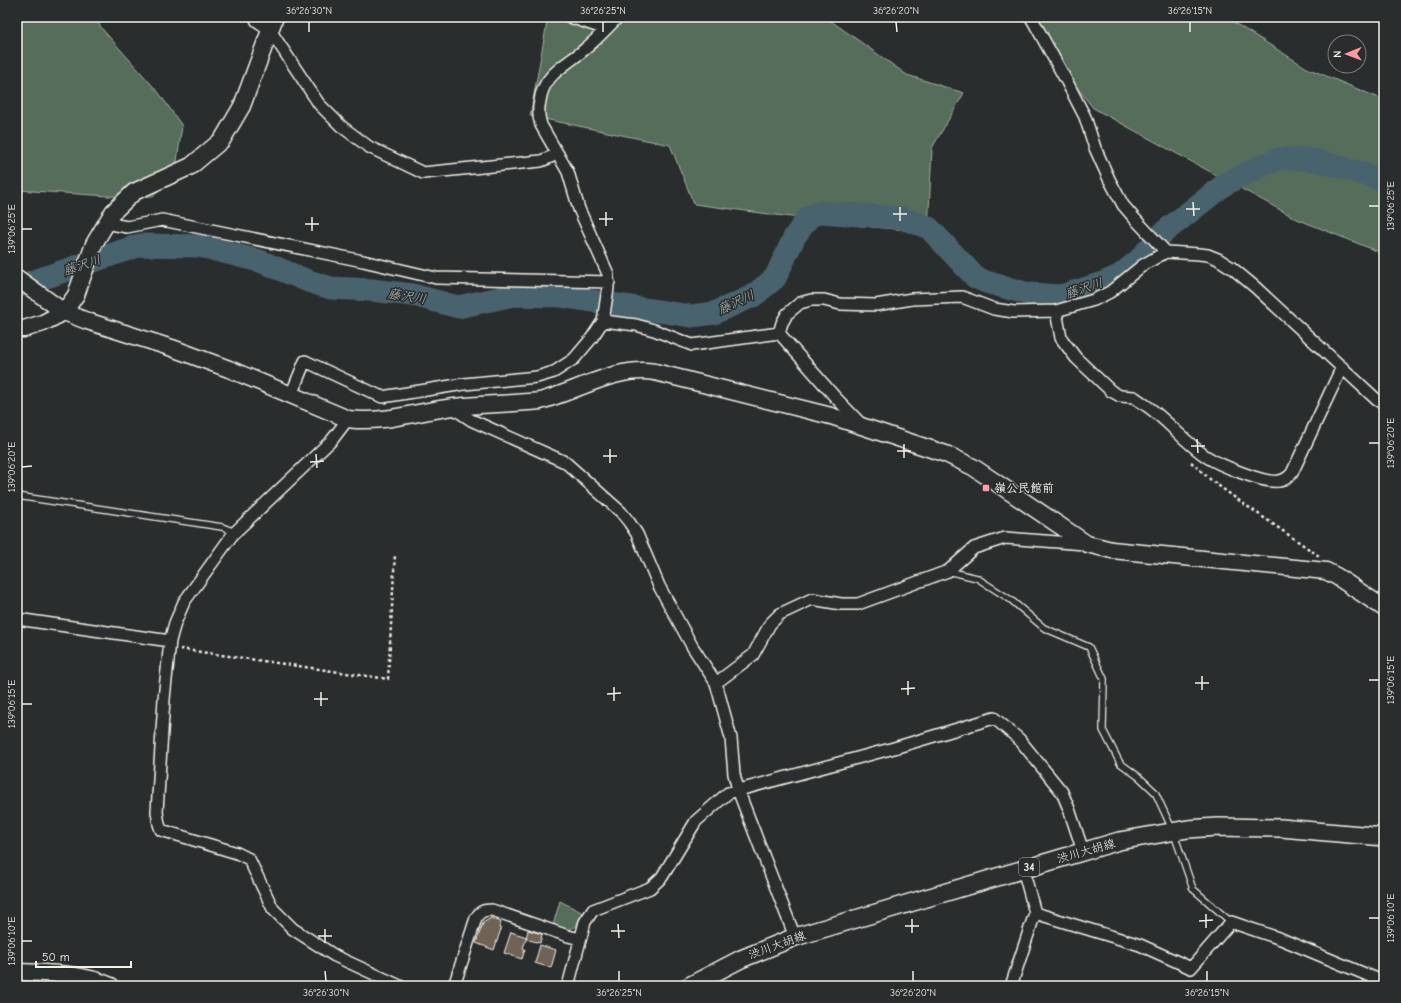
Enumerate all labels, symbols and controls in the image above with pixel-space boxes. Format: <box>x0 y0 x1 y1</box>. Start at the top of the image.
text: 36°26'30"N <box>286 5 332 17</box>
text: 36°26'25"N <box>580 5 626 17</box>
text: 36°26'20"N <box>873 5 919 17</box>
text: 36°26'15"N <box>1168 5 1212 17</box>
north arrow <box>1327 34 1367 74</box>
text: N <box>1331 50 1344 58</box>
text: 139°06'25"E <box>1385 181 1397 231</box>
text: 139°06'25"E <box>6 204 18 254</box>
water label: 藤沢川 <box>61 252 103 278</box>
water label: 藤沢川 <box>1063 275 1105 301</box>
water label: 藤沢川 <box>387 286 427 306</box>
water label: 藤沢川 <box>715 287 757 317</box>
text: 139°06'20"E <box>1385 418 1397 468</box>
text: 139°06'20"E <box>6 442 18 492</box>
place label: 嶺公民館前 <box>994 481 1054 495</box>
marker: 嶺公民館前 <box>981 483 991 493</box>
text: 139°06'15"E <box>1385 656 1397 704</box>
text: 139°06'15"E <box>6 680 18 728</box>
street label: 渋川大胡線 <box>1055 836 1117 866</box>
road number: 34 <box>1019 858 1039 876</box>
text: 139°06'10"E <box>1385 893 1397 943</box>
text: 139°06'10"E <box>6 916 18 966</box>
street label: 渋川大胡線 <box>746 928 808 962</box>
scale bar <box>36 943 131 969</box>
text: 50 m <box>42 950 70 964</box>
text: 36°26'30"N <box>303 987 349 999</box>
text: 36°26'25"N <box>596 987 642 999</box>
text: 36°26'20"N <box>890 987 936 999</box>
text: 36°26'15"N <box>1185 987 1229 999</box>

